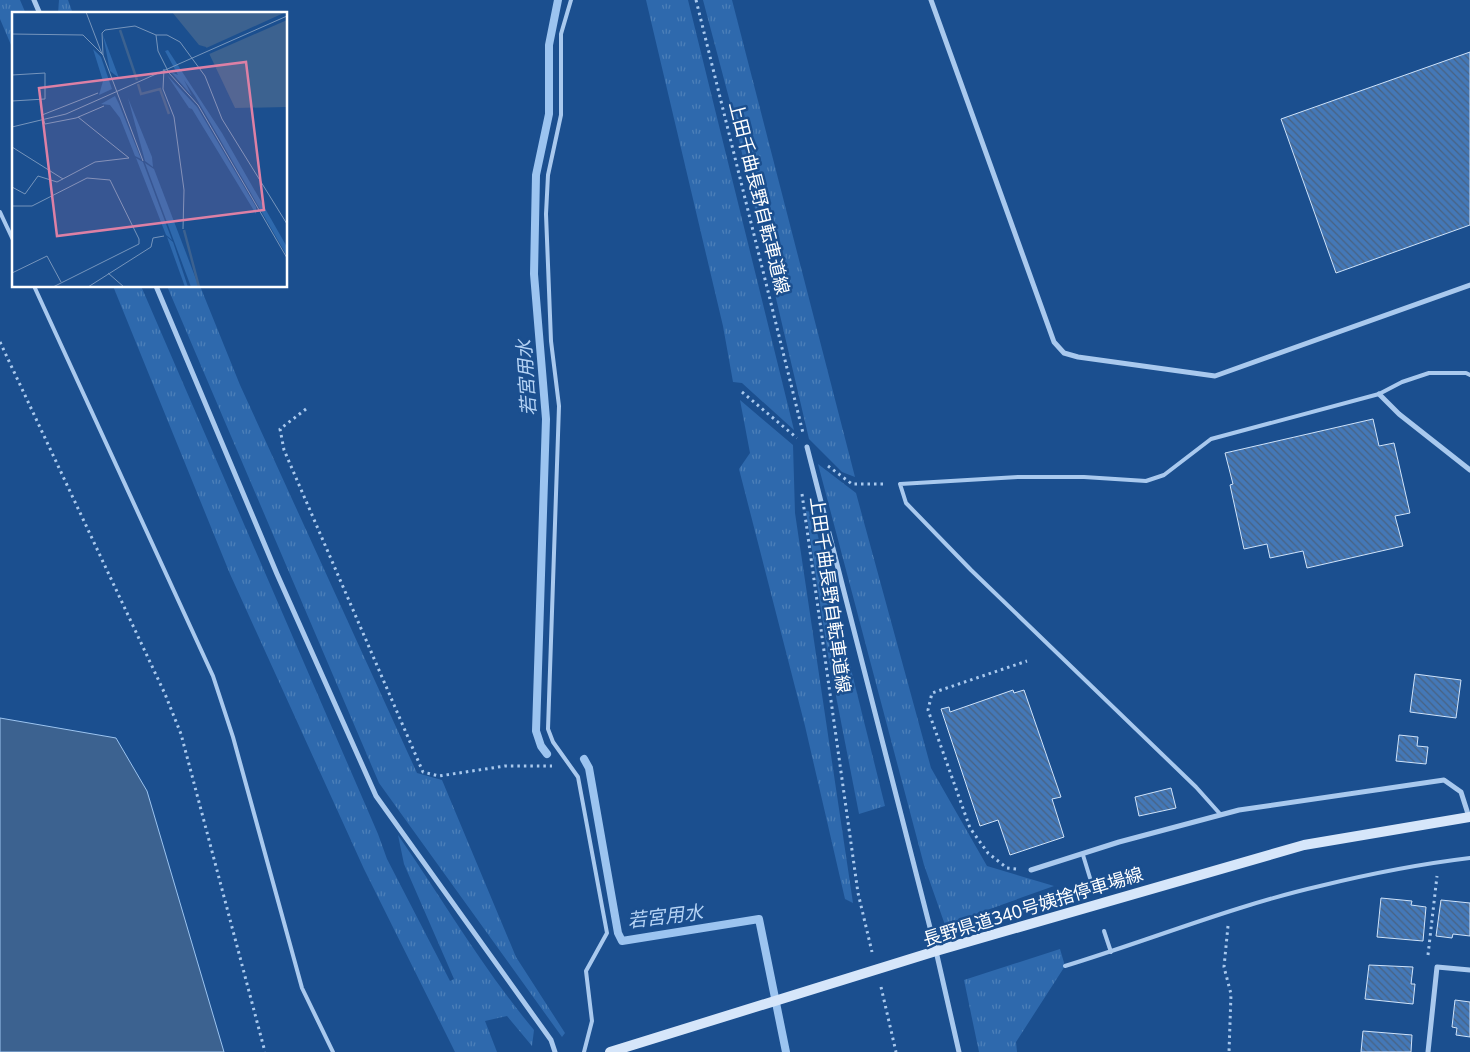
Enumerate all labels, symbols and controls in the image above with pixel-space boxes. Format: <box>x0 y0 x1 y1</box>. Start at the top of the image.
inset map <box>12 12 288 288</box>
street label: 上田千曲長野自転車道線 <box>724 99 796 297</box>
water label: 若宮用水 <box>510 337 542 417</box>
street label: 上田千曲長野自転車道線 <box>805 495 857 695</box>
street label: 長野県道340号姨捨停車場線 <box>920 861 1146 951</box>
water label: 若宮用水 <box>626 898 706 934</box>

